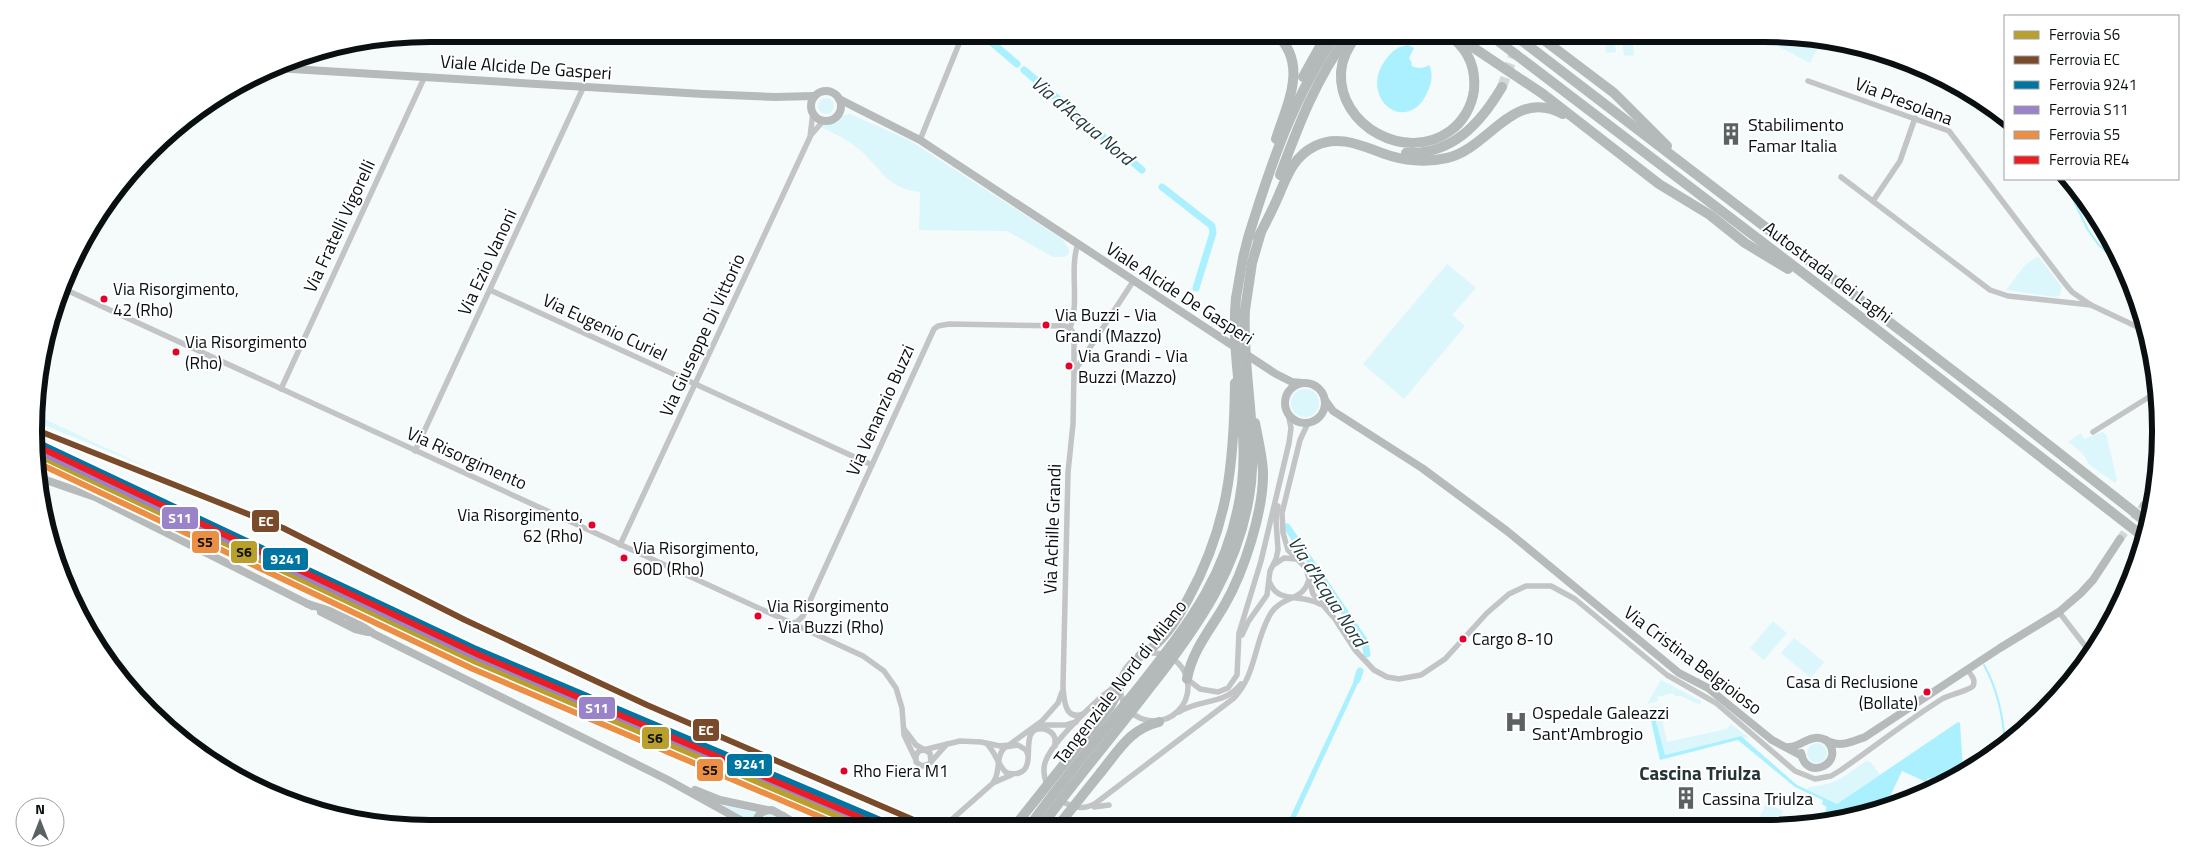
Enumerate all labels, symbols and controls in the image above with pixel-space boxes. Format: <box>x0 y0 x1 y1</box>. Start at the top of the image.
legend <box>2004 15 2179 180</box>
text: Ferrovia S6 <box>2049 23 2120 46</box>
street label: Viale Alcide De Gasperi <box>439 48 613 86</box>
text: Ferrovia EC <box>2049 48 2120 71</box>
water label: Via d'Acqua Nord <box>1025 68 1143 173</box>
street label: Via Presolana <box>1851 70 1957 132</box>
text: Ferrovia 9241 <box>2049 73 2137 96</box>
text: Ferrovia S11 <box>2049 98 2128 121</box>
place label: Stabilimento Famar Italia <box>1748 111 1844 159</box>
building icon: Stabilimento Famar Italia <box>1718 121 1744 147</box>
text: Ferrovia S5 <box>2049 123 2120 146</box>
text: Ferrovia RE4 <box>2049 148 2129 171</box>
street label: Via Fratelli Vigorelli <box>296 155 382 297</box>
street label: Via Ezio Vanoni <box>451 204 523 320</box>
street label: Autostrada dei Laghi <box>1758 214 1898 330</box>
street label: Viale Alcide De Gasperi <box>1101 235 1259 351</box>
street label: Via Giuseppe Di Vittorio <box>652 249 752 421</box>
place label: Via Risorgimento, 42 (Rho) <box>113 276 239 323</box>
street label: Via Eugenio Curiel <box>538 286 672 368</box>
marker: Via Risorgimento, 42 (Rho) <box>99 294 109 304</box>
place label: Via Buzzi - Via Grandi (Mazzo) <box>1055 302 1161 349</box>
marker: Via Buzzi - Via Grandi (Mazzo) <box>1041 320 1051 330</box>
place label: Via Risorgimento (Rho) <box>185 329 307 376</box>
street label: Via Venanzio Buzzi <box>839 340 921 480</box>
place label: Via Grandi - Via Buzzi (Mazzo) <box>1078 343 1188 390</box>
marker: Via Risorgimento (Rho) <box>171 347 181 357</box>
marker: Via Grandi - Via Buzzi (Mazzo) <box>1064 361 1074 371</box>
street label: Via Risorgimento <box>403 419 531 497</box>
street label: Via Achille Grandi <box>1036 463 1068 595</box>
place label: Via Risorgimento, 62 (Rho) <box>457 502 583 549</box>
line badge: S11 <box>161 506 199 530</box>
text: S11 <box>168 507 192 528</box>
line badge: EC <box>251 509 280 533</box>
text: EC <box>258 510 274 531</box>
marker: Via Risorgimento, 62 (Rho) <box>587 520 597 530</box>
line badge: S5 <box>191 530 220 554</box>
water label: Via d'Acqua Nord <box>1281 530 1376 654</box>
text: S5 <box>197 531 213 552</box>
place label: Via Risorgimento, 60D (Rho) <box>633 535 759 582</box>
line badge: S6 <box>230 540 258 564</box>
text: S6 <box>236 541 252 562</box>
line badge: 9241 <box>262 547 309 571</box>
text: 9241 <box>270 548 302 569</box>
marker: Via Risorgimento, 60D (Rho) <box>619 553 629 563</box>
place label: Via Risorgimento - Via Buzzi (Rho) <box>767 593 889 640</box>
street label: Tangenziale Nord di Milano <box>1047 594 1193 770</box>
street label: Via Cristina Belgioioso <box>1618 599 1768 721</box>
marker: Via Risorgimento - Via Buzzi (Rho) <box>753 611 763 621</box>
place label: Cargo 8-10 <box>1472 626 1553 652</box>
marker: Cargo 8-10 <box>1458 634 1468 644</box>
place label: Casa di Reclusione (Bollate) <box>1786 669 1918 716</box>
marker: Casa di Reclusione (Bollate) <box>1922 687 1932 697</box>
line badge: S11 <box>578 696 616 720</box>
text: S11 <box>585 697 609 718</box>
place label: Ospedale Galeazzi Sant'Ambrogio <box>1532 699 1669 747</box>
hospital icon: Ospedale Galeazzi Sant'Ambrogio <box>1503 709 1529 735</box>
line badge: EC <box>692 718 720 742</box>
text: EC <box>698 719 714 740</box>
line badge: S6 <box>641 726 670 750</box>
text: S6 <box>647 727 663 748</box>
line badge: 9241 <box>726 753 773 777</box>
text: 9241 <box>734 753 766 774</box>
line badge: S5 <box>696 758 724 782</box>
place label: Rho Fiera M1 <box>853 758 949 784</box>
district label: Cascina Triulza <box>1639 758 1761 787</box>
text: S5 <box>702 759 718 780</box>
marker: Rho Fiera M1 <box>839 766 849 776</box>
building icon: Cassina Triulza <box>1673 785 1699 811</box>
place label: Cassina Triulza <box>1702 785 1813 812</box>
north arrow <box>15 797 65 847</box>
text: N <box>35 798 45 819</box>

